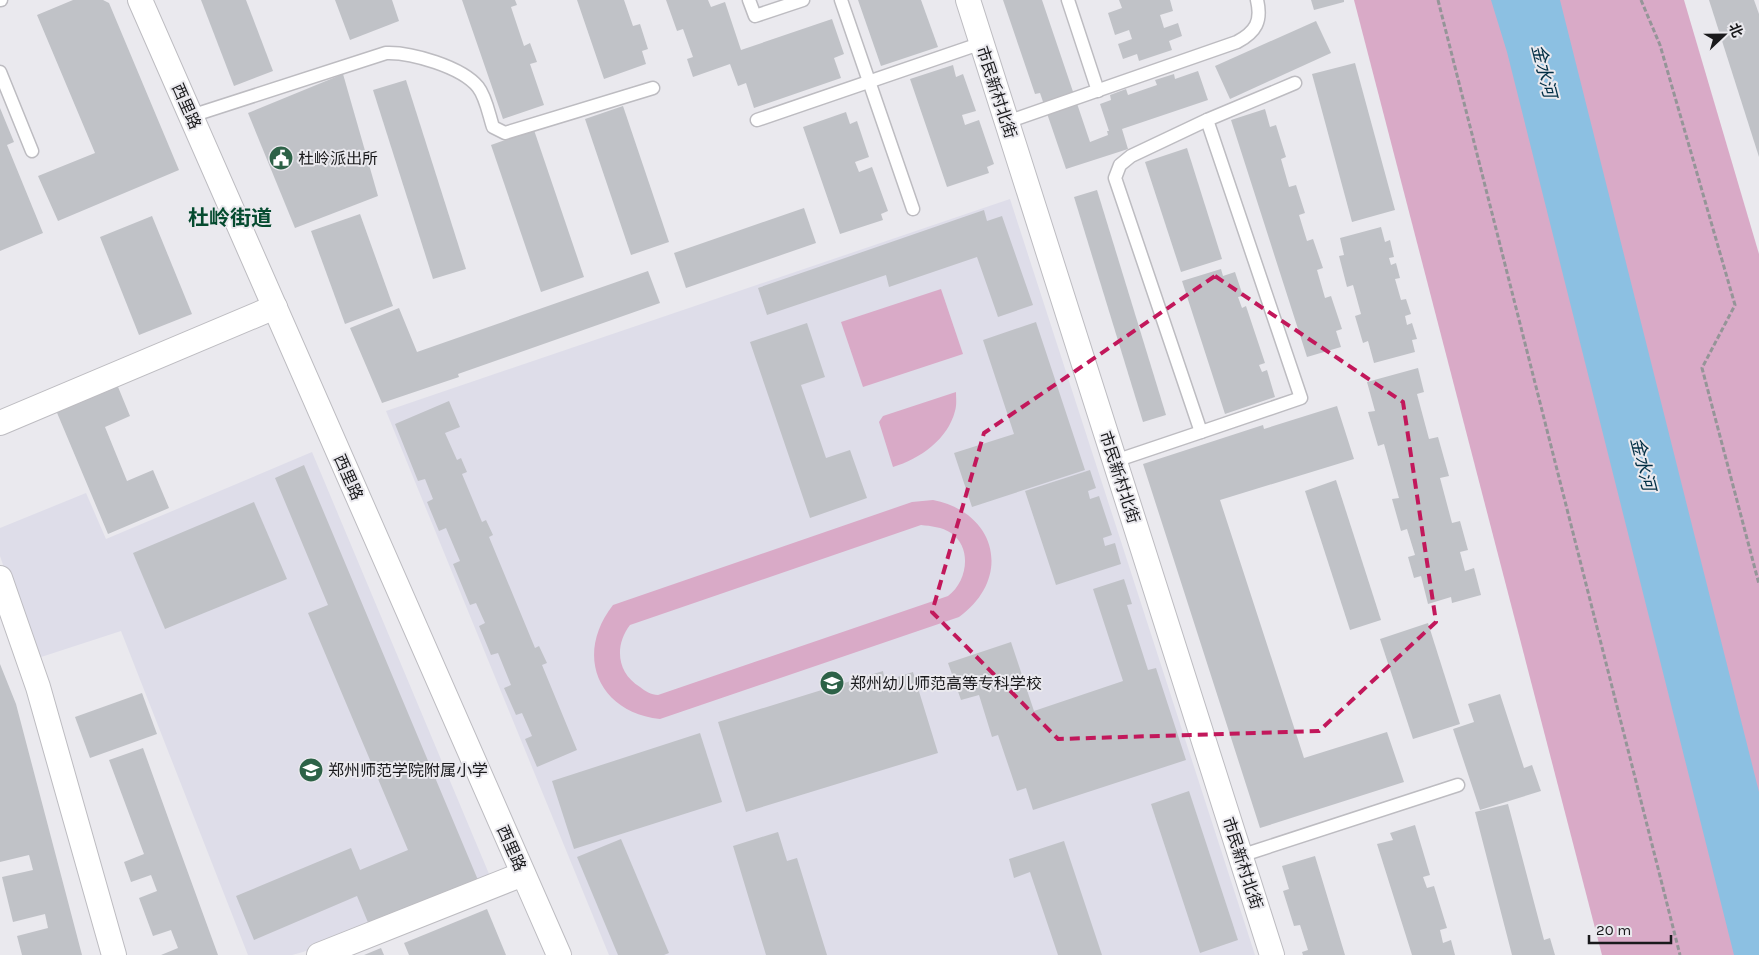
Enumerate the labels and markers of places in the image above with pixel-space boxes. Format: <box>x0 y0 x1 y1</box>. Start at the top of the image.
public building icon: 杜岭派出所 <box>268 145 294 171</box>
place label: 杜岭派出所 <box>298 149 378 168</box>
school or university icon: 郑州幼儿师范高等专科学校 <box>819 670 845 696</box>
place label: 郑州幼儿师范高等专科学校 <box>850 674 1042 693</box>
school or university icon: 郑州师范学院附属小学 <box>298 757 324 783</box>
place label: 郑州师范学院附属小学 <box>328 761 488 780</box>

